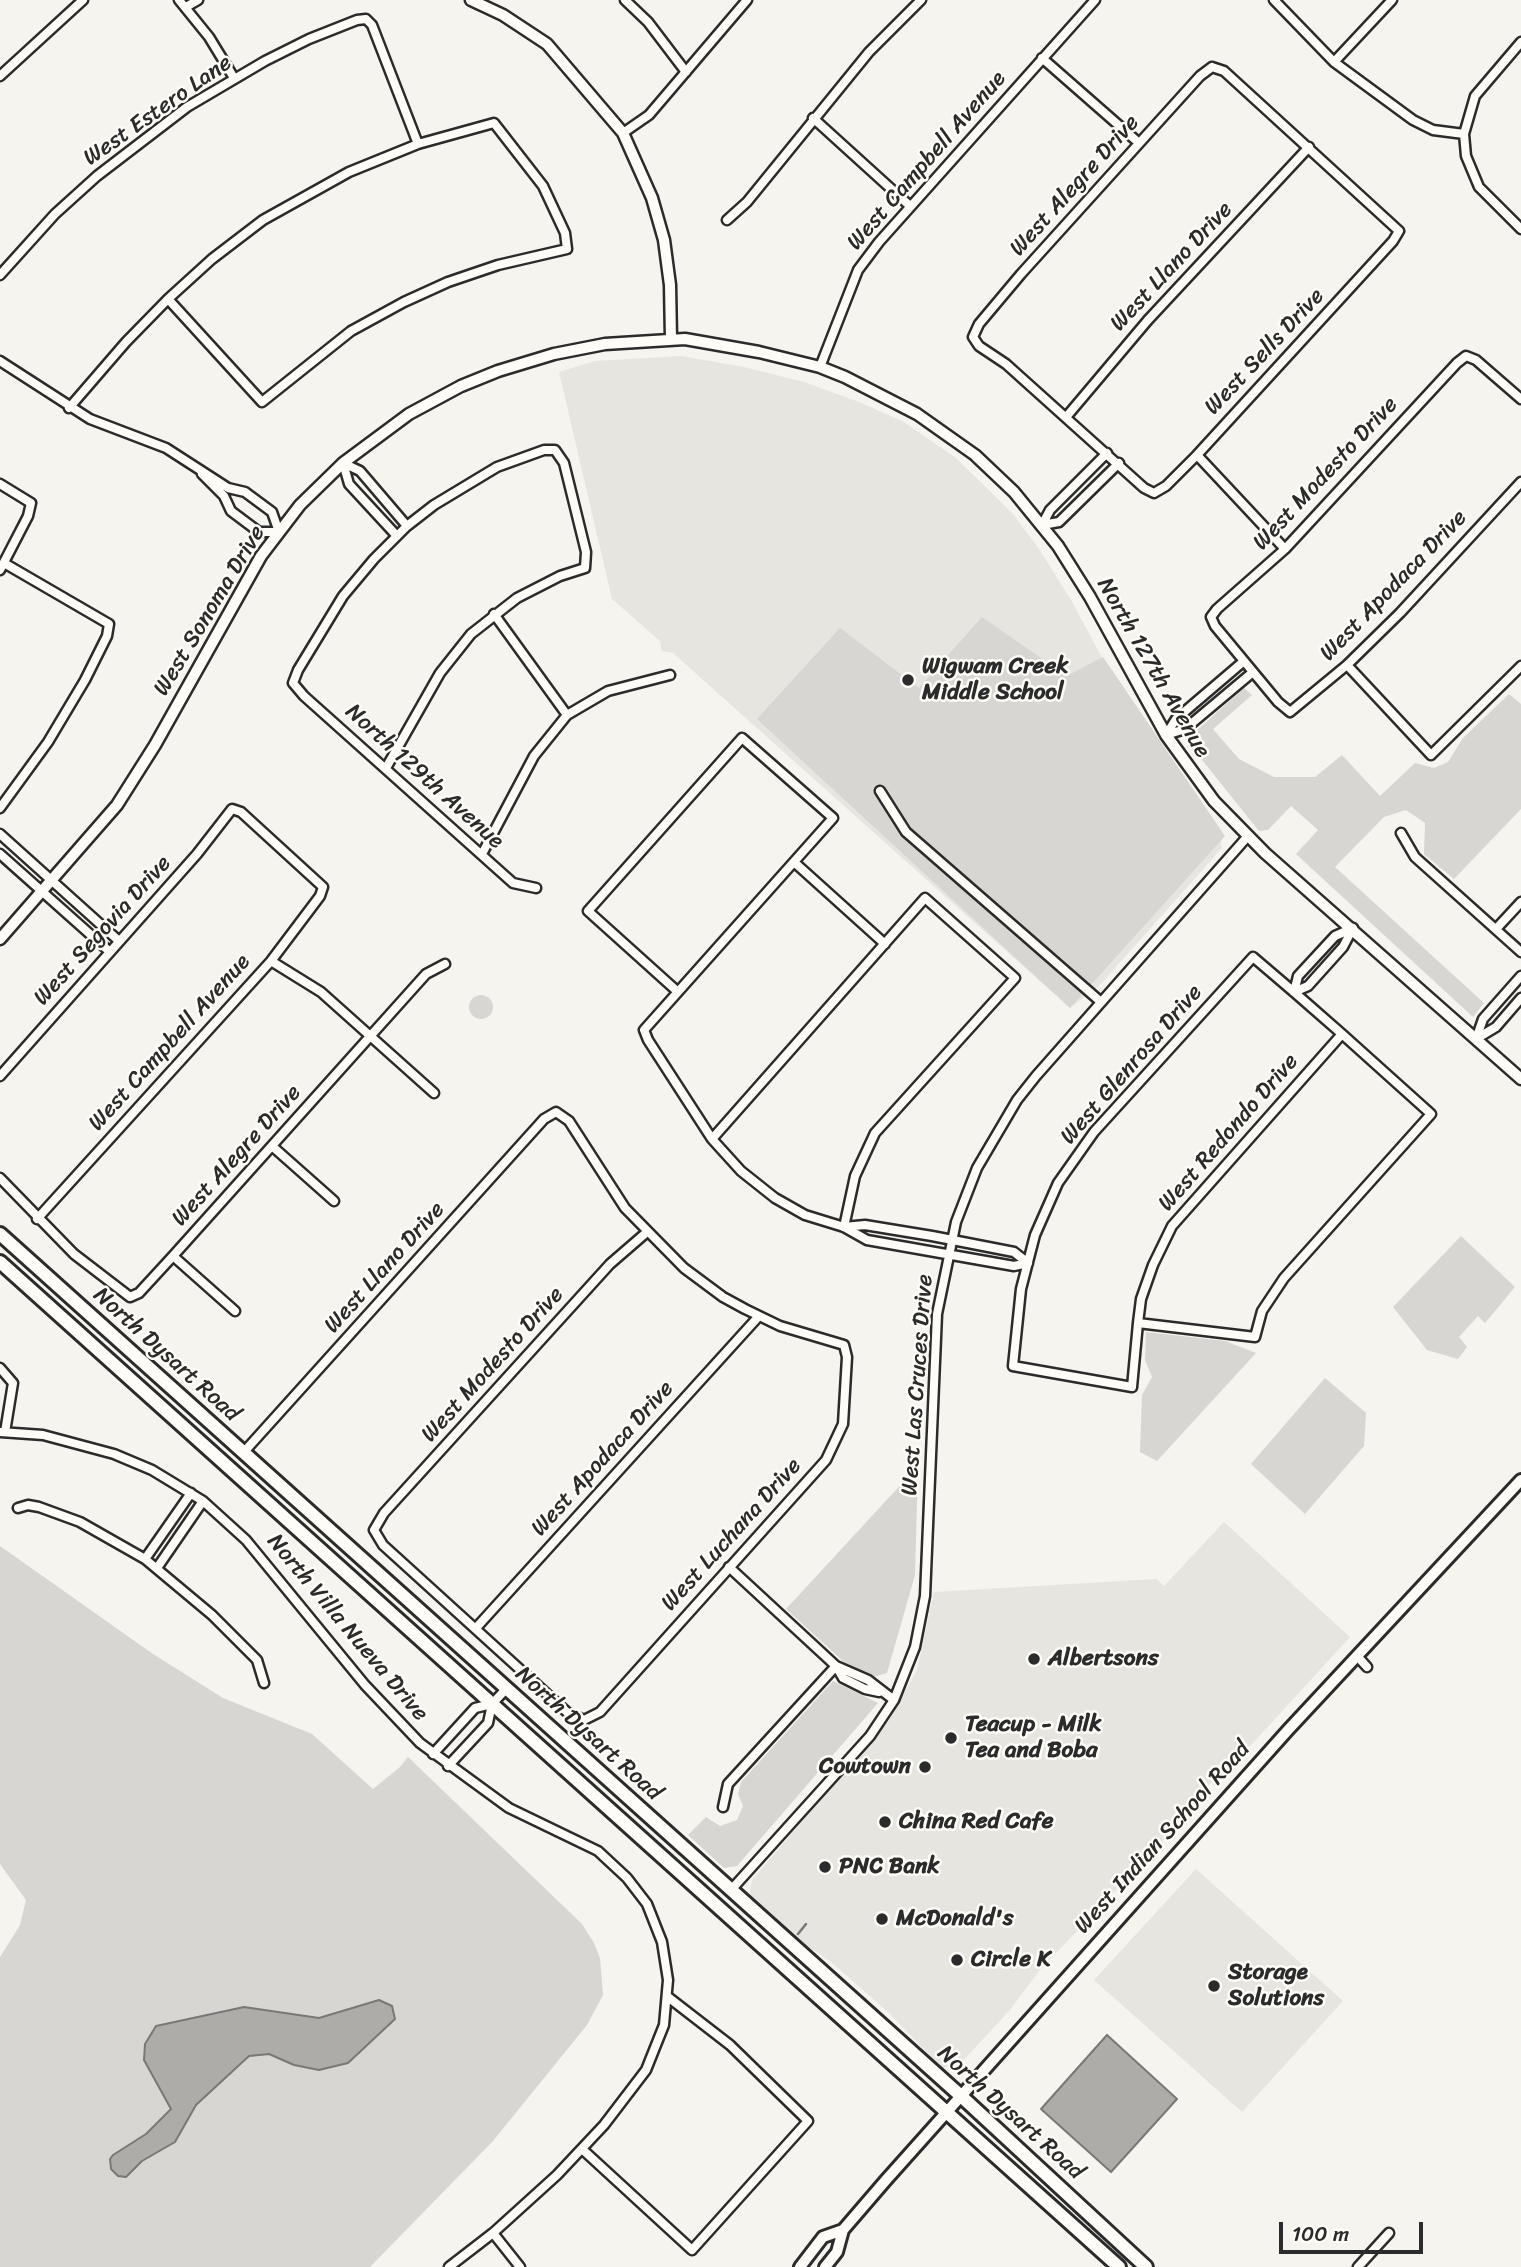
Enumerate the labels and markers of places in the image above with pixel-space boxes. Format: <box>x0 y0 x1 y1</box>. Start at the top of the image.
place label: Wigwam Creek Middle School <box>922 653 1068 707</box>
marker: Wigwam Creek Middle School <box>900 672 916 688</box>
place label: Albertsons <box>1048 1645 1159 1673</box>
marker: Albertsons <box>1026 1651 1042 1667</box>
place label: Teacup - Milk Tea and Boba <box>965 1711 1102 1765</box>
marker: Teacup - Milk Tea and Boba <box>943 1730 959 1746</box>
place label: Cowtown <box>819 1753 911 1781</box>
marker: Cowtown <box>917 1759 933 1775</box>
place label: China Red Cafe <box>899 1808 1053 1836</box>
marker: China Red Cafe <box>877 1814 893 1830</box>
place label: PNC Bank <box>839 1853 940 1881</box>
marker: PNC Bank <box>817 1859 833 1875</box>
place label: McDonald's <box>896 1905 1014 1933</box>
marker: McDonald's <box>874 1911 890 1927</box>
place label: Circle K <box>971 1946 1051 1974</box>
marker: Circle K <box>949 1952 965 1968</box>
place label: Storage Solutions <box>1228 1959 1324 2013</box>
marker: Storage Solutions <box>1206 1978 1222 1994</box>

